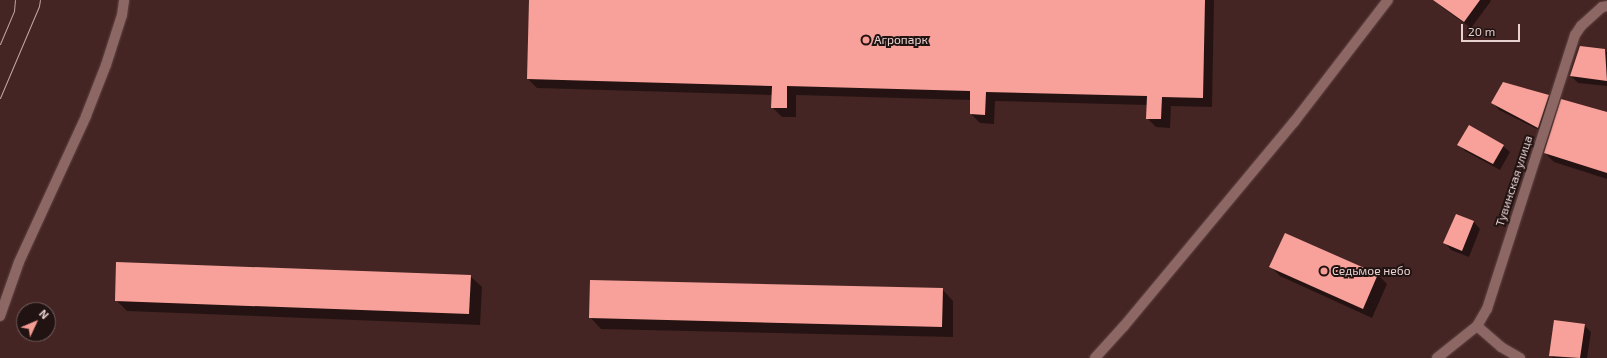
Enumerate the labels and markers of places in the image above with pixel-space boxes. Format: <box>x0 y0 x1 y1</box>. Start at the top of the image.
place label: Агропарк <box>874 33 928 47</box>
marker: Агропарк <box>861 35 871 45</box>
place label: Седьмое небо <box>1332 264 1411 278</box>
marker: Седьмое небо <box>1319 266 1329 276</box>

